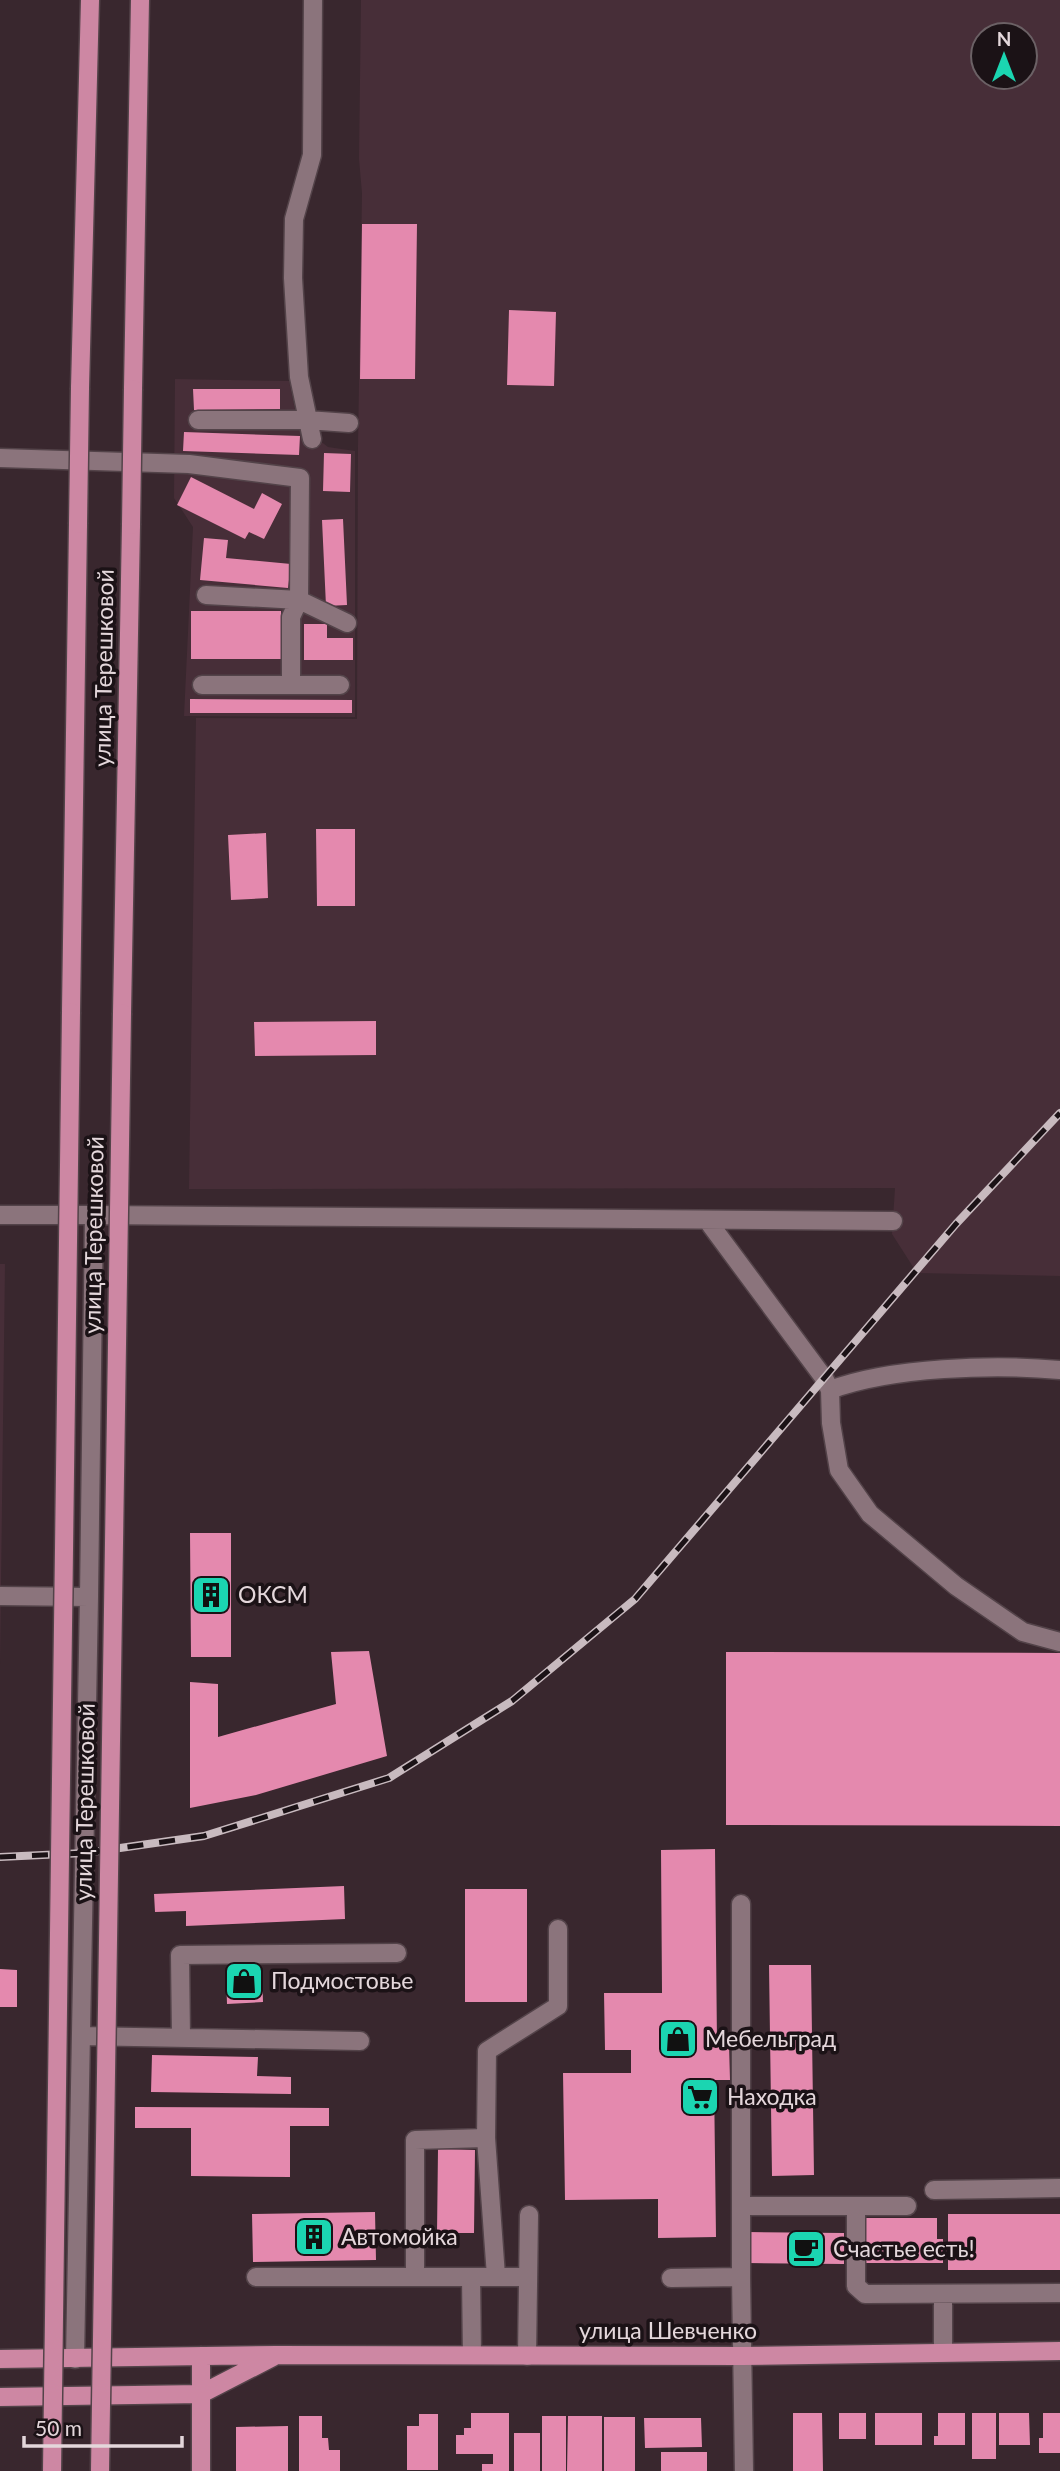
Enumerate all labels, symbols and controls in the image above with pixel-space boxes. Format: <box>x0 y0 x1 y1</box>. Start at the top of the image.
north arrow <box>969 21 1039 91</box>
text: N <box>997 27 1011 50</box>
street label: улица Терешковой <box>87 569 119 767</box>
street label: улица Терешковой <box>77 1136 109 1334</box>
building icon: ОКСМ <box>190 1574 232 1616</box>
place label: ОКСМ <box>238 1580 308 1608</box>
street label: улица Терешковой <box>68 1703 100 1901</box>
shop icon: Подмостовье <box>223 1960 265 2002</box>
place label: Подмостовье <box>271 1966 413 1994</box>
shop icon: Мебельград <box>657 2018 699 2060</box>
place label: Мебельград <box>705 2024 836 2052</box>
supermarket icon: Находка <box>679 2076 721 2118</box>
place label: Находка <box>727 2082 817 2110</box>
building icon: Автомойка <box>293 2216 335 2258</box>
place label: Автомойка <box>341 2222 458 2250</box>
cafe icon: Счастье есть! <box>785 2228 827 2270</box>
place label: Счастье есть! <box>833 2234 975 2262</box>
street label: улица Шевченко <box>579 2316 757 2344</box>
scale bar <box>24 2404 182 2448</box>
text: 50 m <box>35 2415 82 2440</box>

